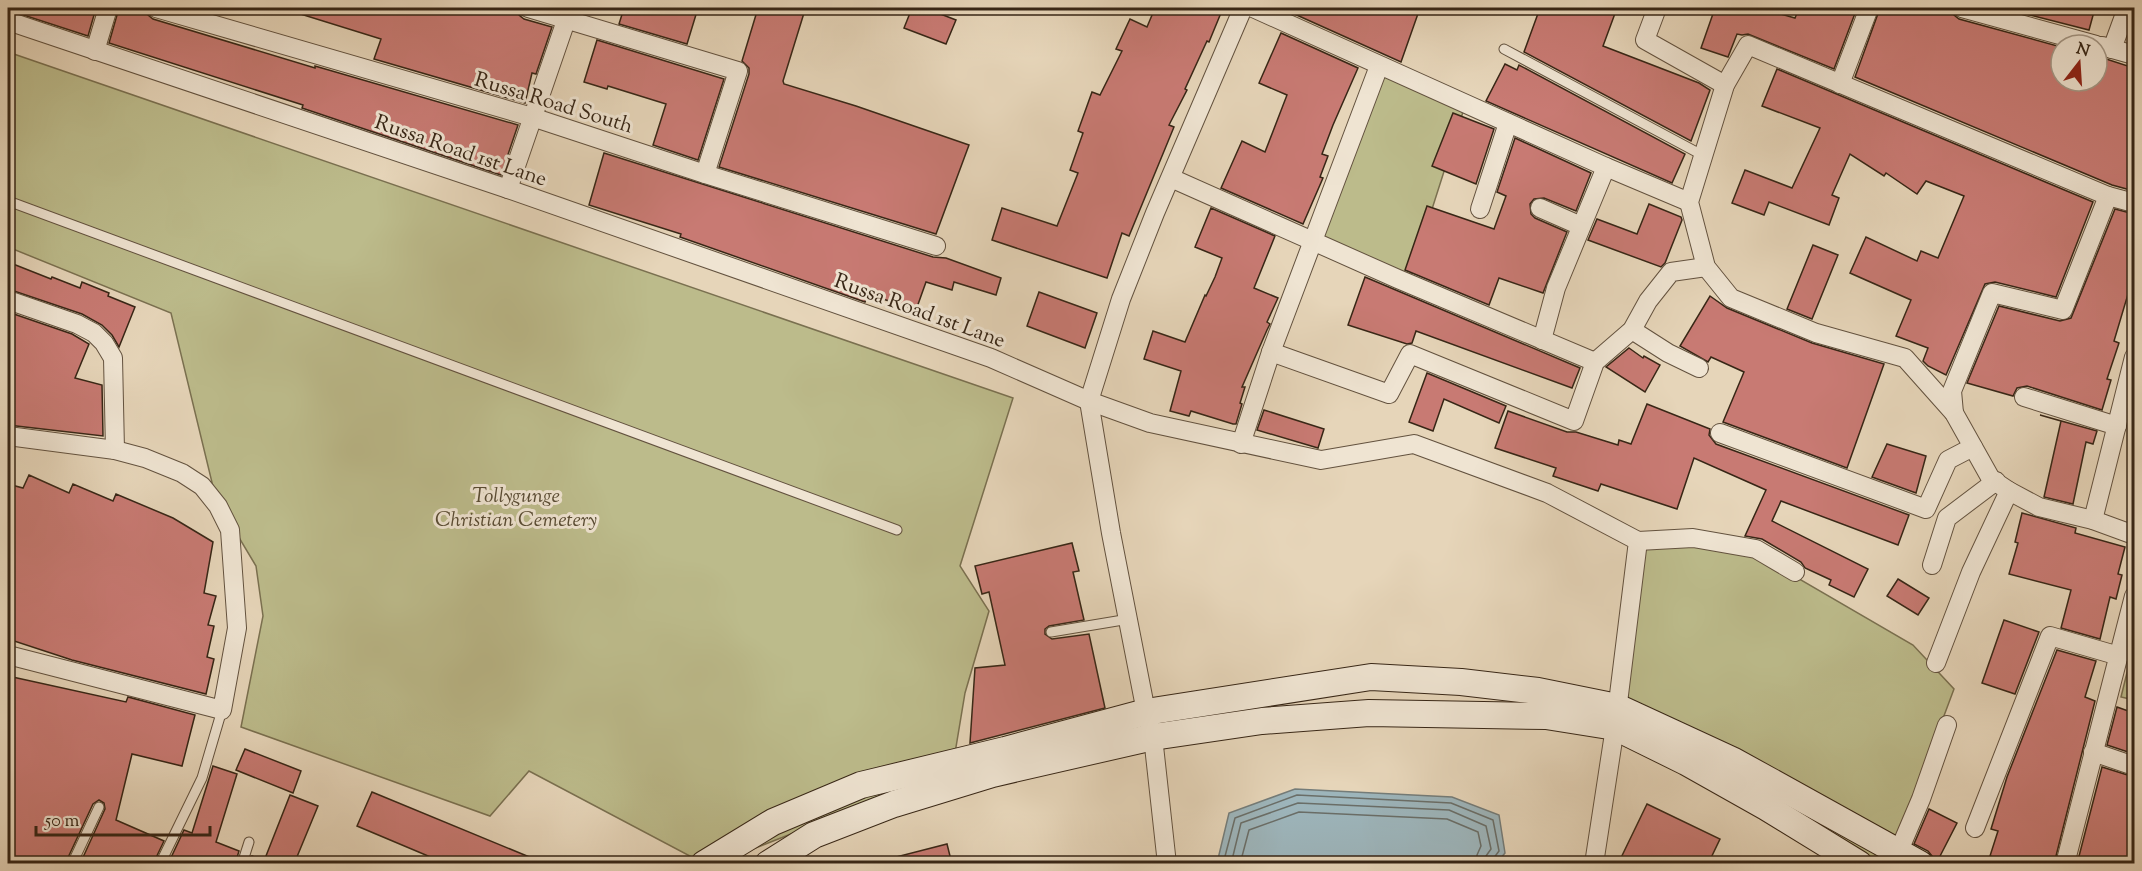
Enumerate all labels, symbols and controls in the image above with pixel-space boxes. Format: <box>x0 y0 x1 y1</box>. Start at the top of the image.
north arrow <box>2049 33 2109 93</box>
text: N <box>2073 38 2092 64</box>
street label: Russa Road South <box>470 66 636 142</box>
street label: Russa Road 1st Lane <box>370 108 550 195</box>
street label: Russa Road 1st Lane <box>829 267 1009 357</box>
park label: Tollygunge Christian Cemetery <box>435 482 597 536</box>
scale bar <box>36 799 210 837</box>
text: 50 m <box>44 809 80 835</box>

